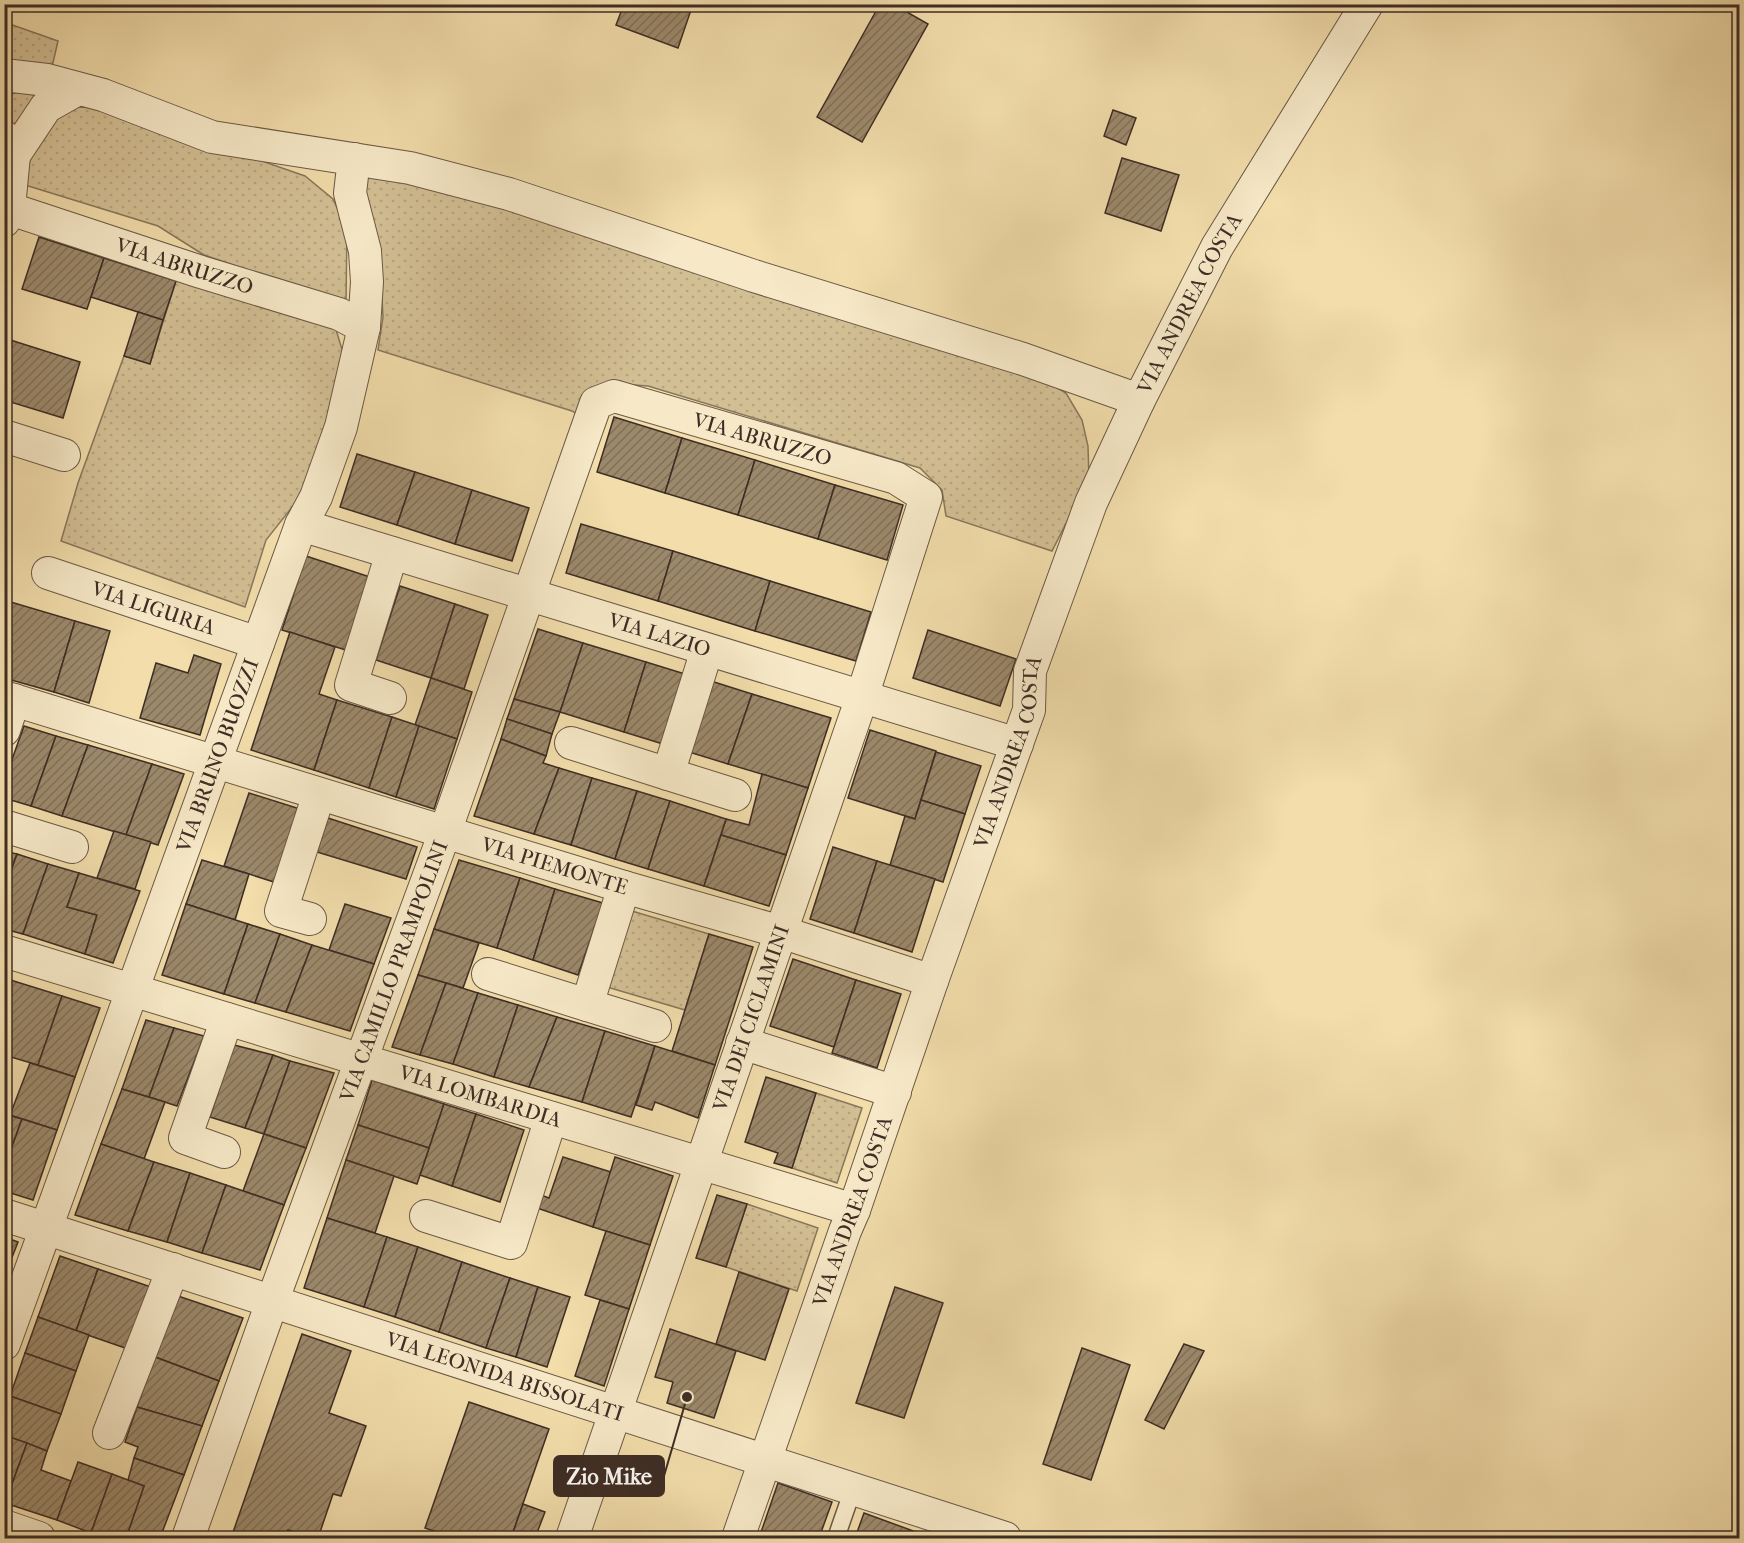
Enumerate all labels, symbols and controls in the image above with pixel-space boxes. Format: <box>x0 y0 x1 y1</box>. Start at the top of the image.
street label: VIA ANDREA COSTA <box>1132 209 1247 399</box>
street label: VIA ABRUZZO <box>112 232 256 299</box>
street label: VIA ABRUZZO <box>689 407 834 471</box>
street label: VIA LIGURIA <box>87 576 219 640</box>
street label: VIA LAZIO <box>605 607 714 662</box>
street label: VIA ANDREA COSTA <box>968 652 1047 852</box>
street label: VIA BRUNO BUOZZI <box>171 655 264 857</box>
street label: VIA PIEMONTE <box>478 832 631 900</box>
street label: VIA CAMILLO PRAMPOLINI <box>334 837 453 1106</box>
street label: VIA DEI CICLAMINI <box>707 922 794 1115</box>
street label: VIA LOMBARDIA <box>395 1060 565 1132</box>
street label: VIA ANDREA COSTA <box>807 1113 897 1311</box>
street label: VIA LEONIDA BISSOLATI <box>382 1327 626 1426</box>
callout: Zio Mike <box>554 1456 664 1496</box>
text: Zio Mike <box>566 1464 652 1490</box>

